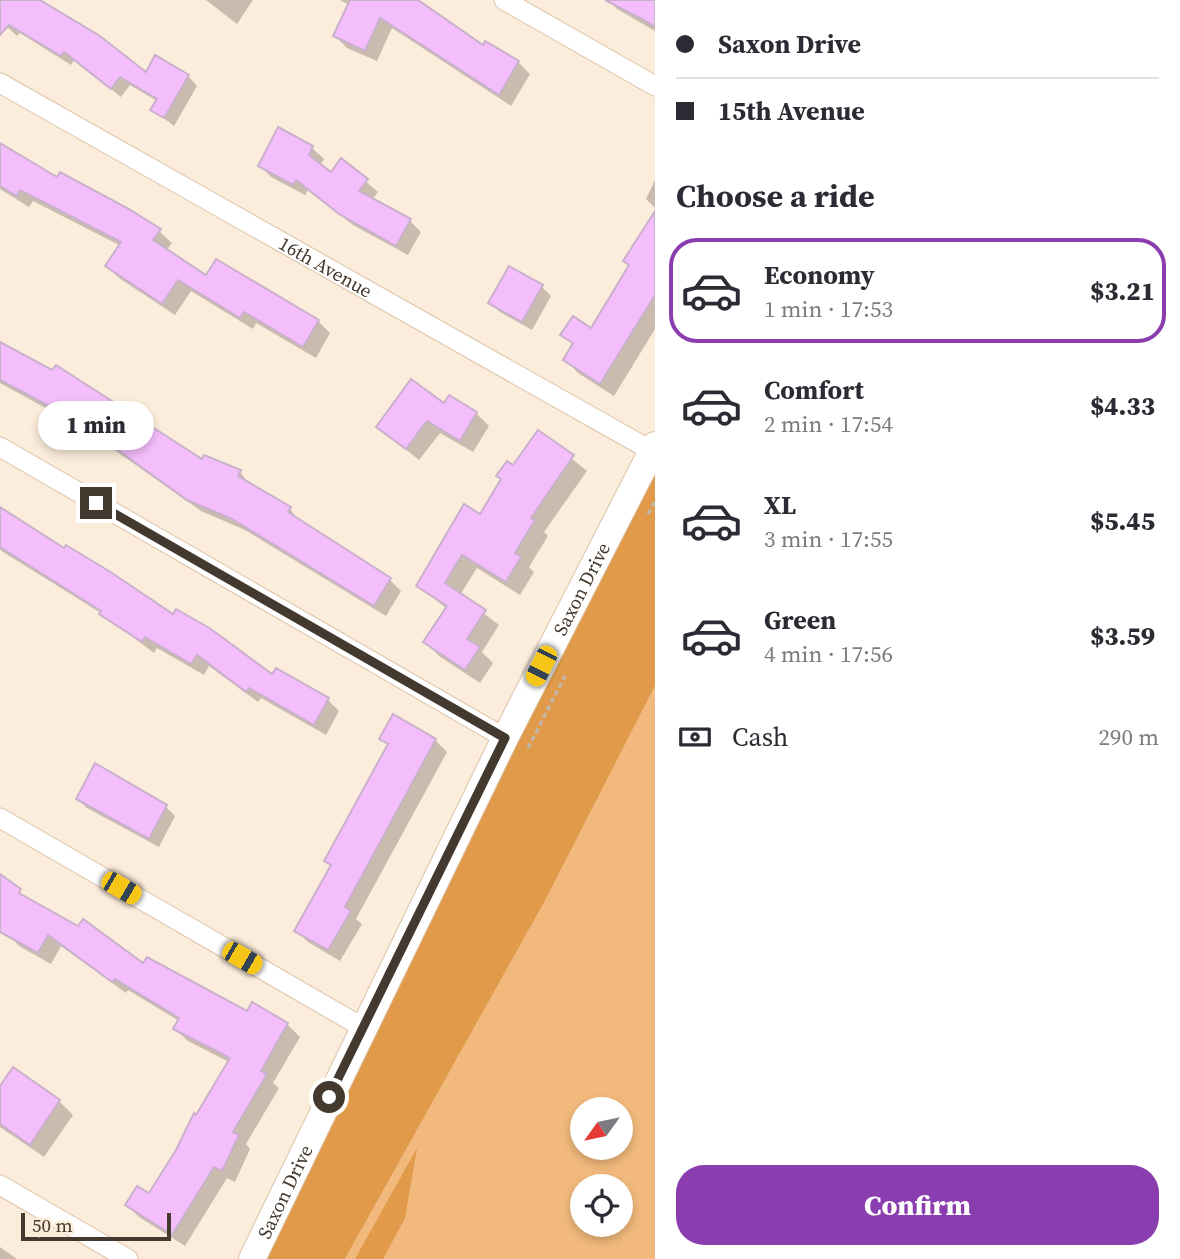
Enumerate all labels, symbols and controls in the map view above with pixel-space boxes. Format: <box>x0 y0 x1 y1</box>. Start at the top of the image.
text: Saxon Drive <box>718 26 861 62</box>
text: 15th Avenue <box>718 93 865 129</box>
text: Choose a ride <box>676 174 875 218</box>
street label: 16th Avenue <box>274 230 377 304</box>
text: Economy <box>764 257 875 293</box>
icon: car <box>680 259 743 322</box>
text: $3.21 <box>1090 273 1155 309</box>
text: 1 min · 17:53 <box>764 293 893 325</box>
text: Comfort <box>764 372 864 408</box>
icon: car <box>680 374 743 437</box>
text: $4.33 <box>1090 388 1155 424</box>
callout: 1 min <box>38 402 154 450</box>
text: 2 min · 17:54 <box>764 408 893 440</box>
text: 1 min <box>66 409 126 441</box>
route end <box>80 487 112 519</box>
text: XL <box>764 487 796 523</box>
icon: car <box>680 489 743 552</box>
text: $5.45 <box>1090 503 1155 539</box>
text: 3 min · 17:55 <box>764 523 893 555</box>
street label: Saxon Drive <box>547 538 616 640</box>
text: Green <box>764 602 836 638</box>
icon: car <box>680 604 743 667</box>
text: $3.59 <box>1090 618 1155 654</box>
text: 4 min · 17:56 <box>764 638 893 670</box>
car <box>523 643 560 689</box>
icon: cash <box>676 718 714 756</box>
text: Cash <box>732 719 788 755</box>
text: 290 m <box>1098 721 1159 753</box>
car <box>98 868 145 908</box>
car <box>219 938 266 978</box>
route start <box>313 1081 345 1113</box>
north arrow <box>570 1097 634 1160</box>
map controls <box>570 1097 633 1237</box>
street label: Saxon Drive <box>251 1140 319 1243</box>
button: Confirm <box>676 1165 1159 1245</box>
button: locate <box>570 1174 633 1237</box>
scale bar <box>21 1210 172 1242</box>
text: 50 m <box>32 1212 73 1238</box>

